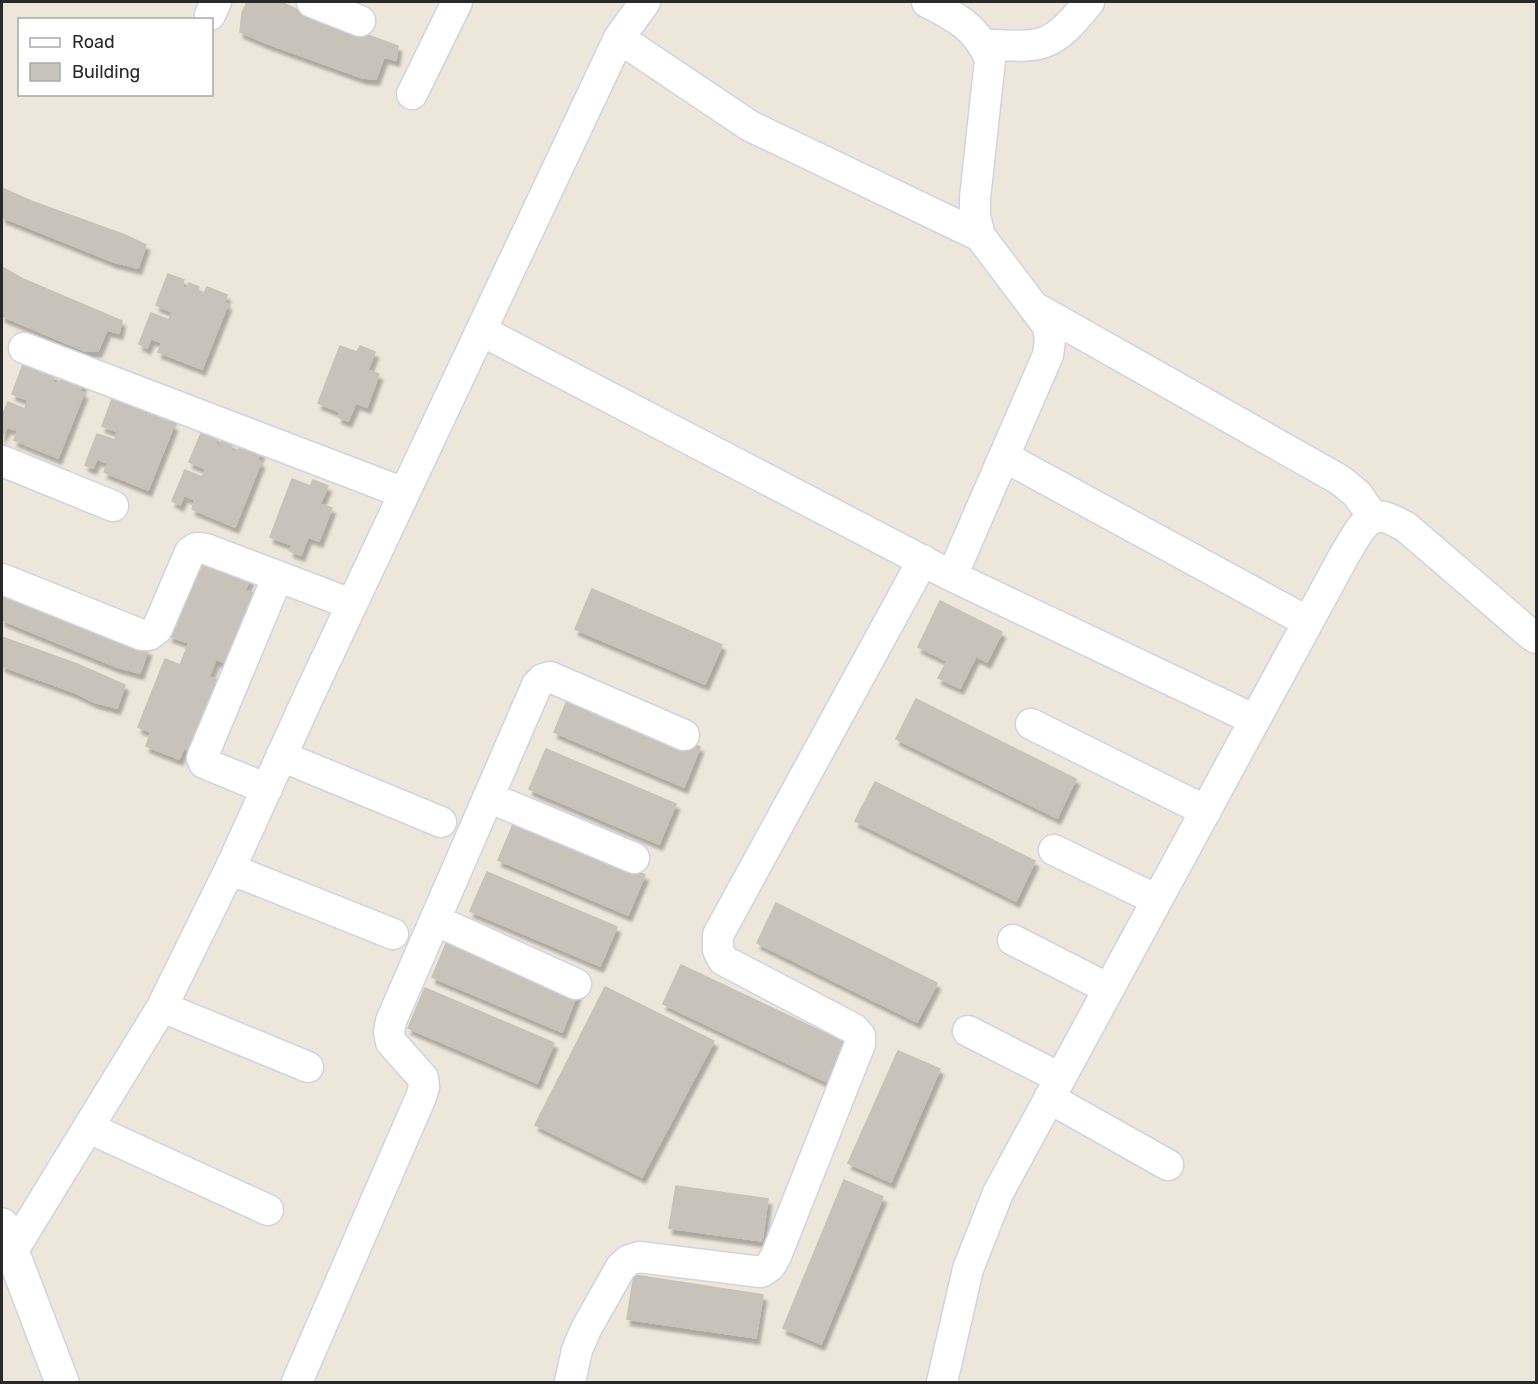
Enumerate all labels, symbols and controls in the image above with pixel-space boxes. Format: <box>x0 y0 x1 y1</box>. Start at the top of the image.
legend <box>18 18 213 96</box>
text: Road <box>72 31 115 53</box>
text: Building <box>72 61 140 83</box>

